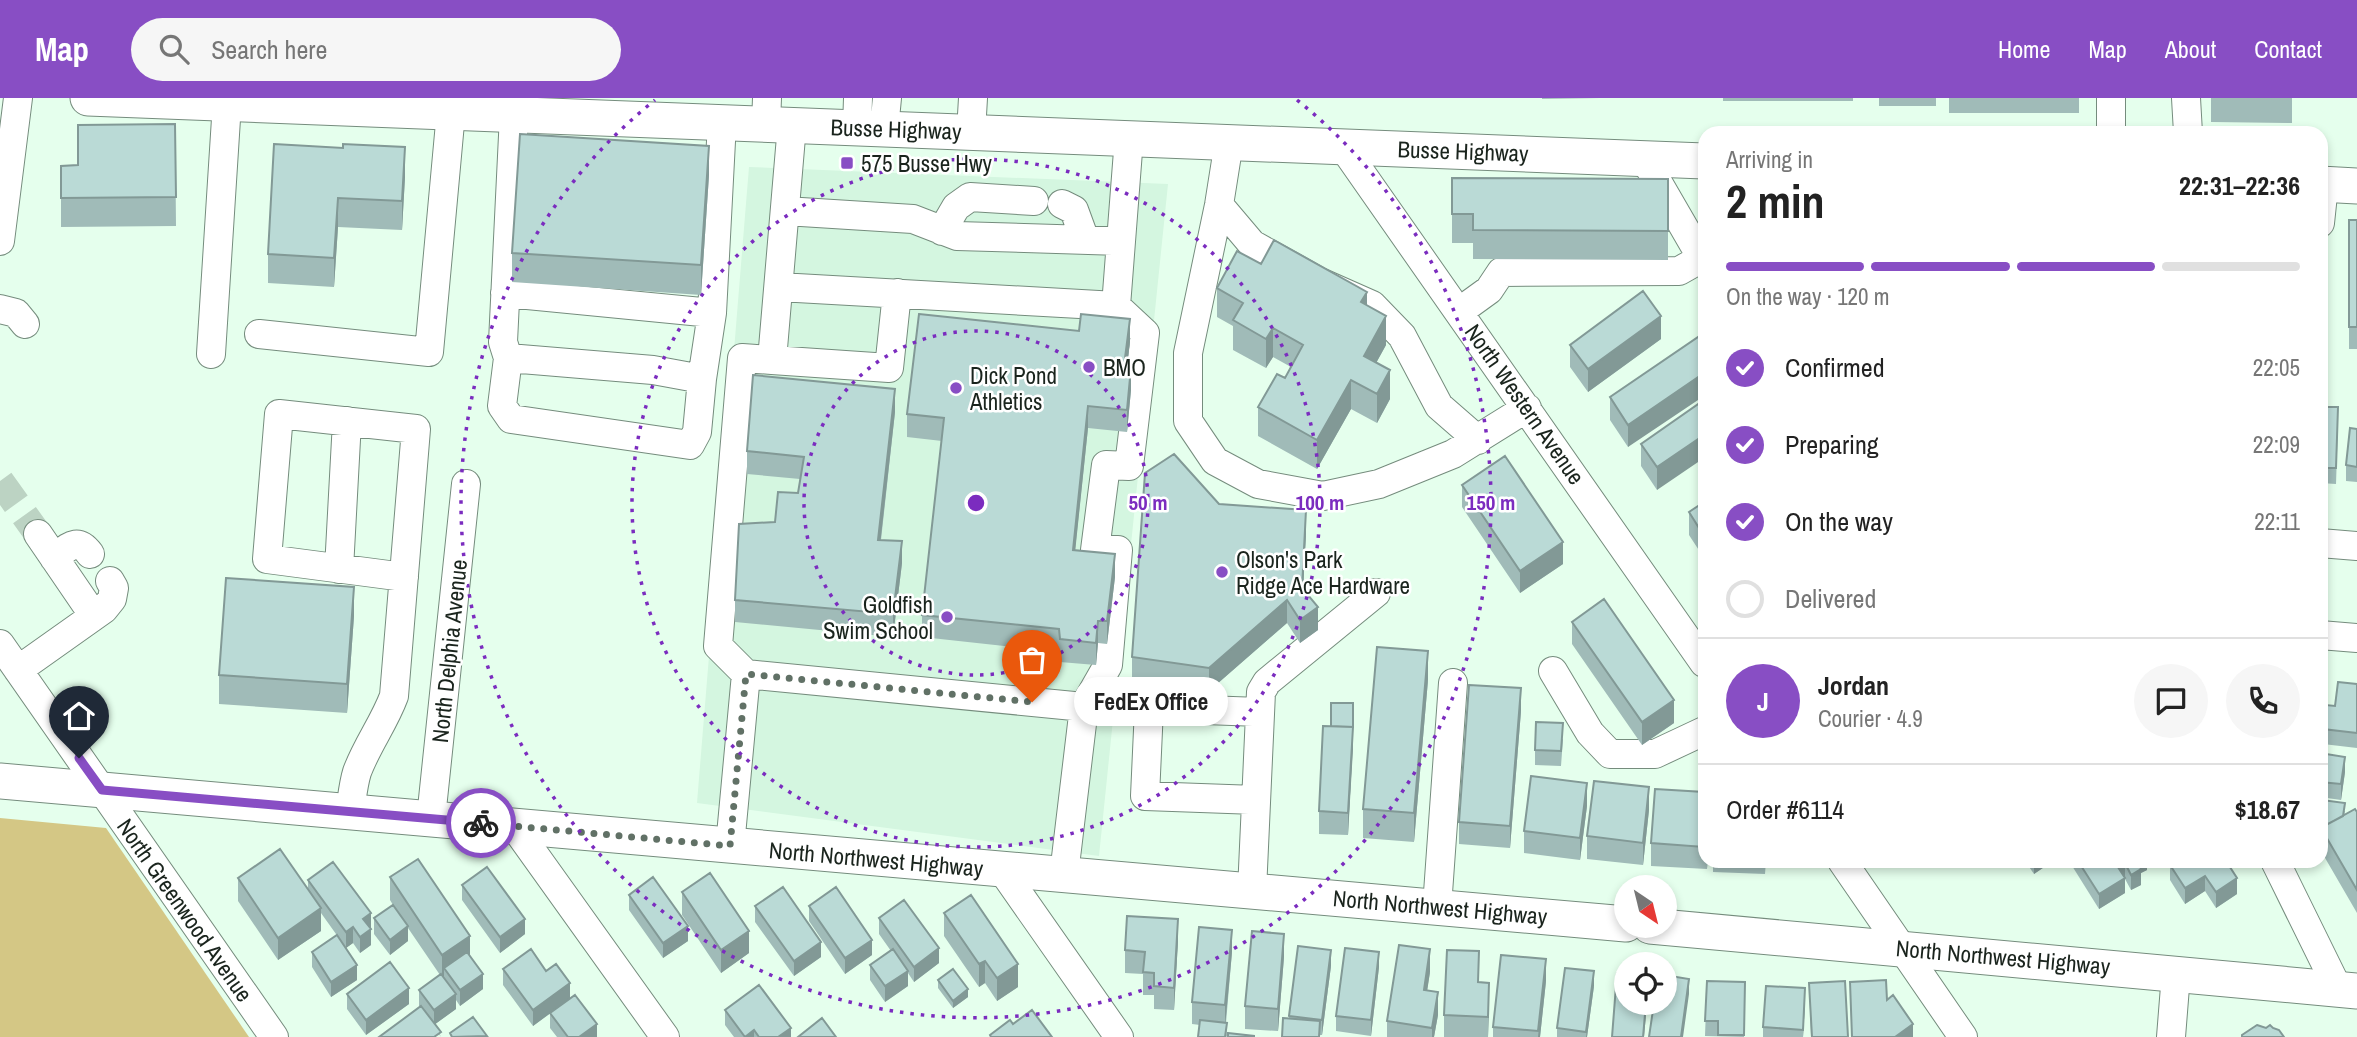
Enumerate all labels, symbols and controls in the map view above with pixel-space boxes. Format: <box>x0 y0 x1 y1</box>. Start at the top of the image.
search box <box>131 18 621 81</box>
text: Map <box>35 27 89 71</box>
icon: search <box>155 30 193 68</box>
text: Search here <box>211 32 327 67</box>
text: Home <box>1998 33 2050 65</box>
text: Map <box>2088 33 2127 65</box>
text: About <box>2165 33 2216 65</box>
text: Contact <box>2254 33 2322 65</box>
street label: Busse Highway <box>830 111 963 147</box>
street label: Busse Highway <box>1397 133 1530 169</box>
text: Arriving in <box>1726 144 1813 175</box>
place label: 575 Busse Hwy <box>861 148 993 179</box>
marker: 575 Busse Hwy <box>839 155 855 171</box>
text: 22:31–22:36 <box>2179 168 2300 203</box>
text: 2 min <box>1726 170 1825 232</box>
text: On the way · 120 m <box>1726 281 1890 312</box>
street label: North Western Avenue <box>1458 318 1592 490</box>
icon: check <box>1726 349 1764 387</box>
text: Confirmed <box>1785 350 1885 385</box>
place label: BMO <box>1103 352 1146 383</box>
text: 22:05 <box>2253 352 2300 383</box>
marker: BMO <box>1081 359 1097 375</box>
place label: Dick Pond Athletics <box>969 360 1057 417</box>
marker: Dick Pond Athletics <box>948 380 964 396</box>
icon: check <box>1726 426 1764 464</box>
text: Preparing <box>1785 427 1879 462</box>
text: 22:09 <box>2253 429 2300 460</box>
text: 50 m <box>1128 488 1168 517</box>
text: 100 m <box>1296 488 1344 517</box>
text: 150 m <box>1467 488 1515 517</box>
centre of rings <box>964 491 988 515</box>
icon: check <box>1726 503 1764 541</box>
text: On the way <box>1785 504 1893 539</box>
text: 22:11 <box>2254 506 2300 537</box>
place label: Olson's Park Ridge Ace Hardware <box>1236 544 1410 601</box>
street label: North Delphia Avenue <box>424 558 474 744</box>
marker: Olson's Park Ridge Ace Hardware <box>1214 564 1230 580</box>
text: Delivered <box>1785 581 1876 616</box>
place label: Goldfish Swim School <box>823 589 933 646</box>
marker: Goldfish Swim School <box>939 609 955 625</box>
pin <box>1002 630 1062 702</box>
icon: bag <box>1013 641 1051 679</box>
button: chat <box>2134 664 2208 738</box>
button: phone <box>2226 664 2300 738</box>
text: Jordan <box>1818 668 1889 703</box>
callout: FedEx Office <box>1074 678 1228 726</box>
text: J <box>1757 684 1769 719</box>
pin <box>49 686 109 758</box>
text: FedEx Office <box>1094 686 1208 717</box>
icon: home <box>60 697 98 735</box>
text: Courier · 4.9 <box>1818 703 1923 734</box>
courier <box>446 788 516 858</box>
text: Order #6114 <box>1726 792 1844 827</box>
text: $18.67 <box>2235 792 2300 827</box>
icon: bike <box>462 804 500 842</box>
street label: North Greenwood Avenue <box>110 812 260 1008</box>
street label: North Northwest Highway <box>768 834 985 884</box>
north arrow <box>1614 875 1676 938</box>
map controls <box>1614 875 1677 1015</box>
street label: North Northwest Highway <box>1332 882 1549 932</box>
street label: North Northwest Highway <box>1895 932 2112 982</box>
button: locate <box>1614 952 1677 1015</box>

